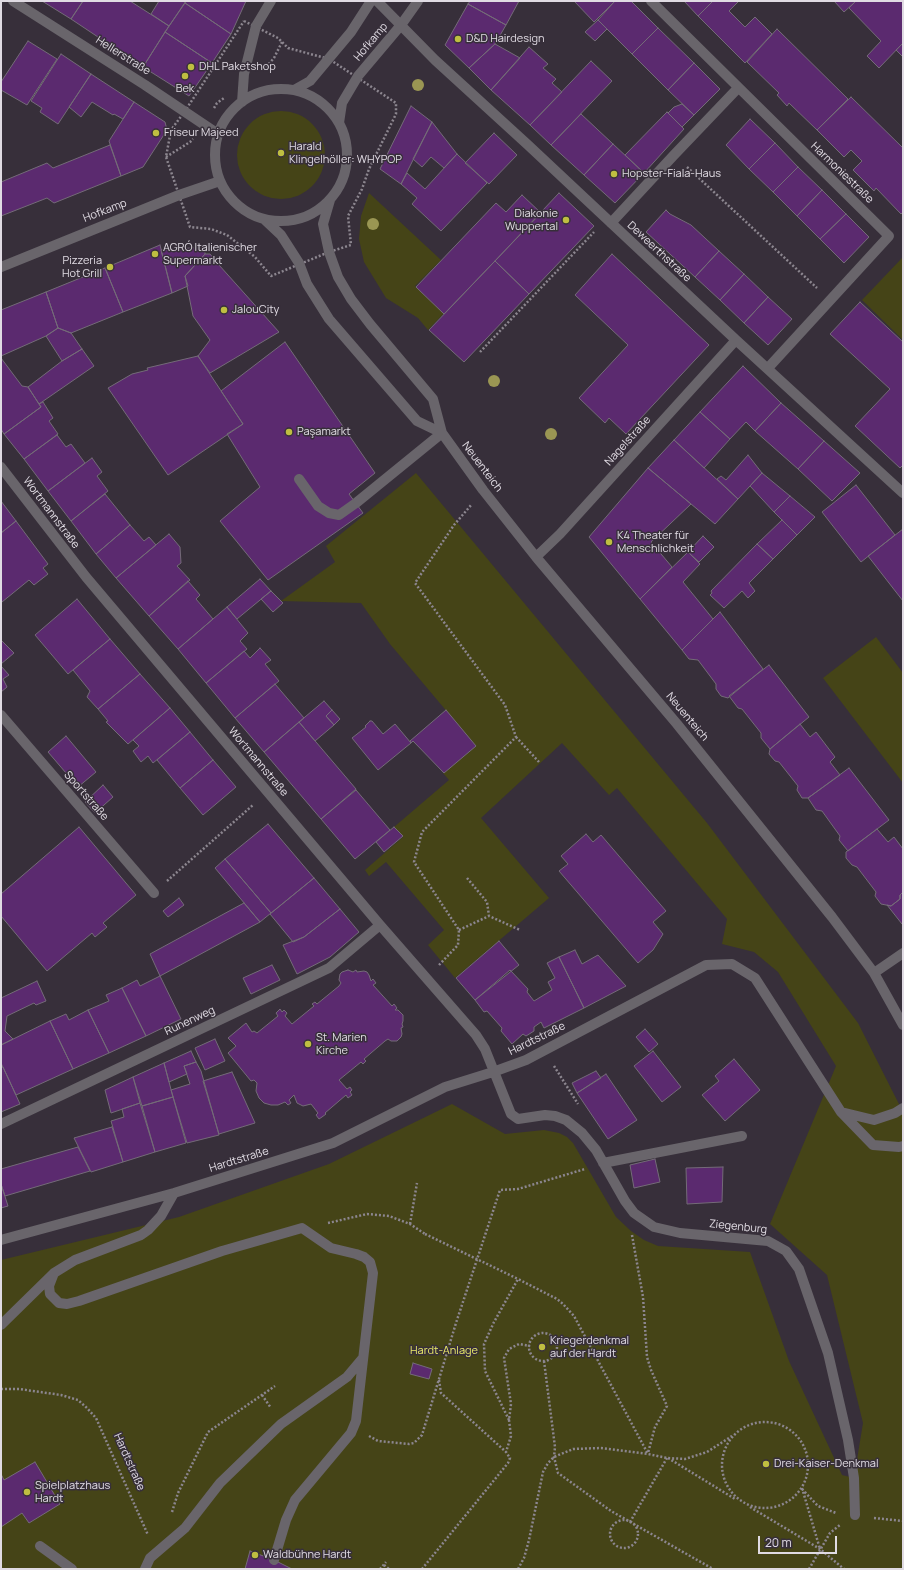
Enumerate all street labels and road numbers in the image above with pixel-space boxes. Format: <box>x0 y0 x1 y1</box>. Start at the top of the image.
street label: Hofkamp <box>351 20 391 64</box>
street label: Hellerstraße <box>93 34 153 78</box>
street label: Harmoniestraße <box>808 140 876 206</box>
street label: Hofkamp <box>81 197 129 225</box>
street label: Deweerthstraße <box>624 219 694 285</box>
street label: Nagelstraße <box>602 413 654 469</box>
street label: Neuenteich <box>459 439 505 495</box>
street label: Wortmannstraße <box>20 475 82 551</box>
street label: Neuenteich <box>663 690 711 744</box>
street label: Wortmannstraße <box>225 725 291 799</box>
street label: Sportstraße <box>61 769 111 823</box>
street label: Runenweg <box>163 1004 217 1038</box>
street label: Hardtstraße <box>506 1020 568 1058</box>
street label: Hardtstraße <box>208 1145 270 1175</box>
street label: Ziegenburg <box>708 1217 768 1237</box>
street label: Hardtstraße <box>110 1431 148 1493</box>

